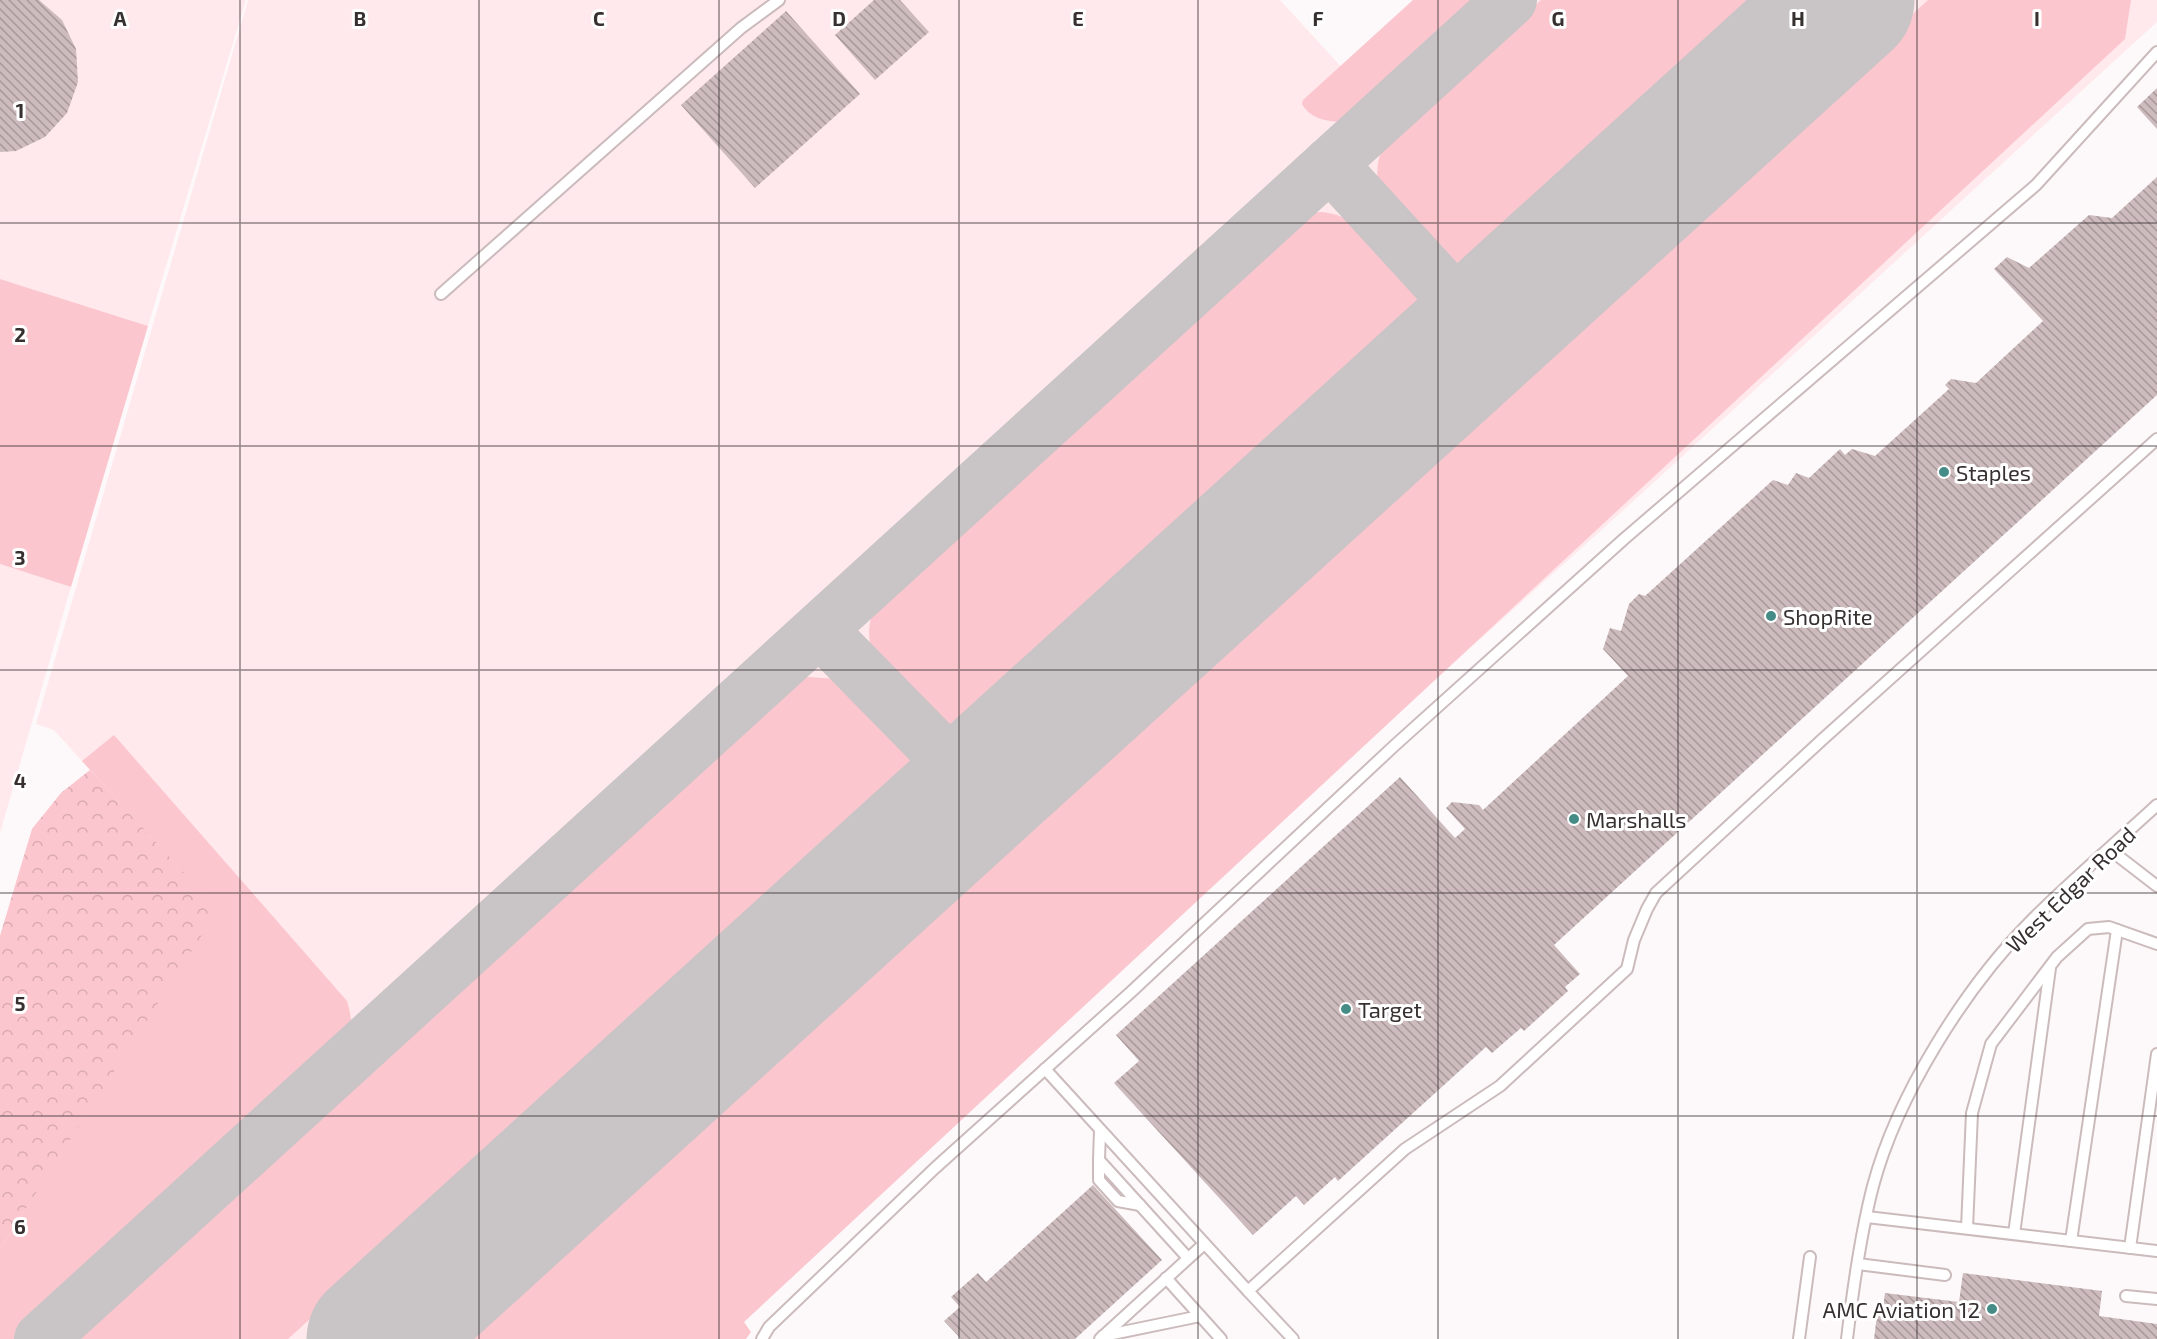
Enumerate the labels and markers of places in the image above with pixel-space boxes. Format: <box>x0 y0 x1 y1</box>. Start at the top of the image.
place label: Staples <box>1956 459 2031 485</box>
marker: Staples <box>1937 465 1951 479</box>
place label: ShopRite <box>1783 603 1873 629</box>
marker: ShopRite <box>1764 609 1778 623</box>
place label: Marshalls <box>1586 806 1686 832</box>
marker: Marshalls <box>1567 812 1581 826</box>
place label: Target <box>1358 996 1422 1022</box>
marker: Target <box>1339 1002 1353 1016</box>
place label: AMC Aviation 12 <box>1823 1296 1980 1322</box>
marker: AMC Aviation 12 <box>1985 1302 1999 1316</box>

